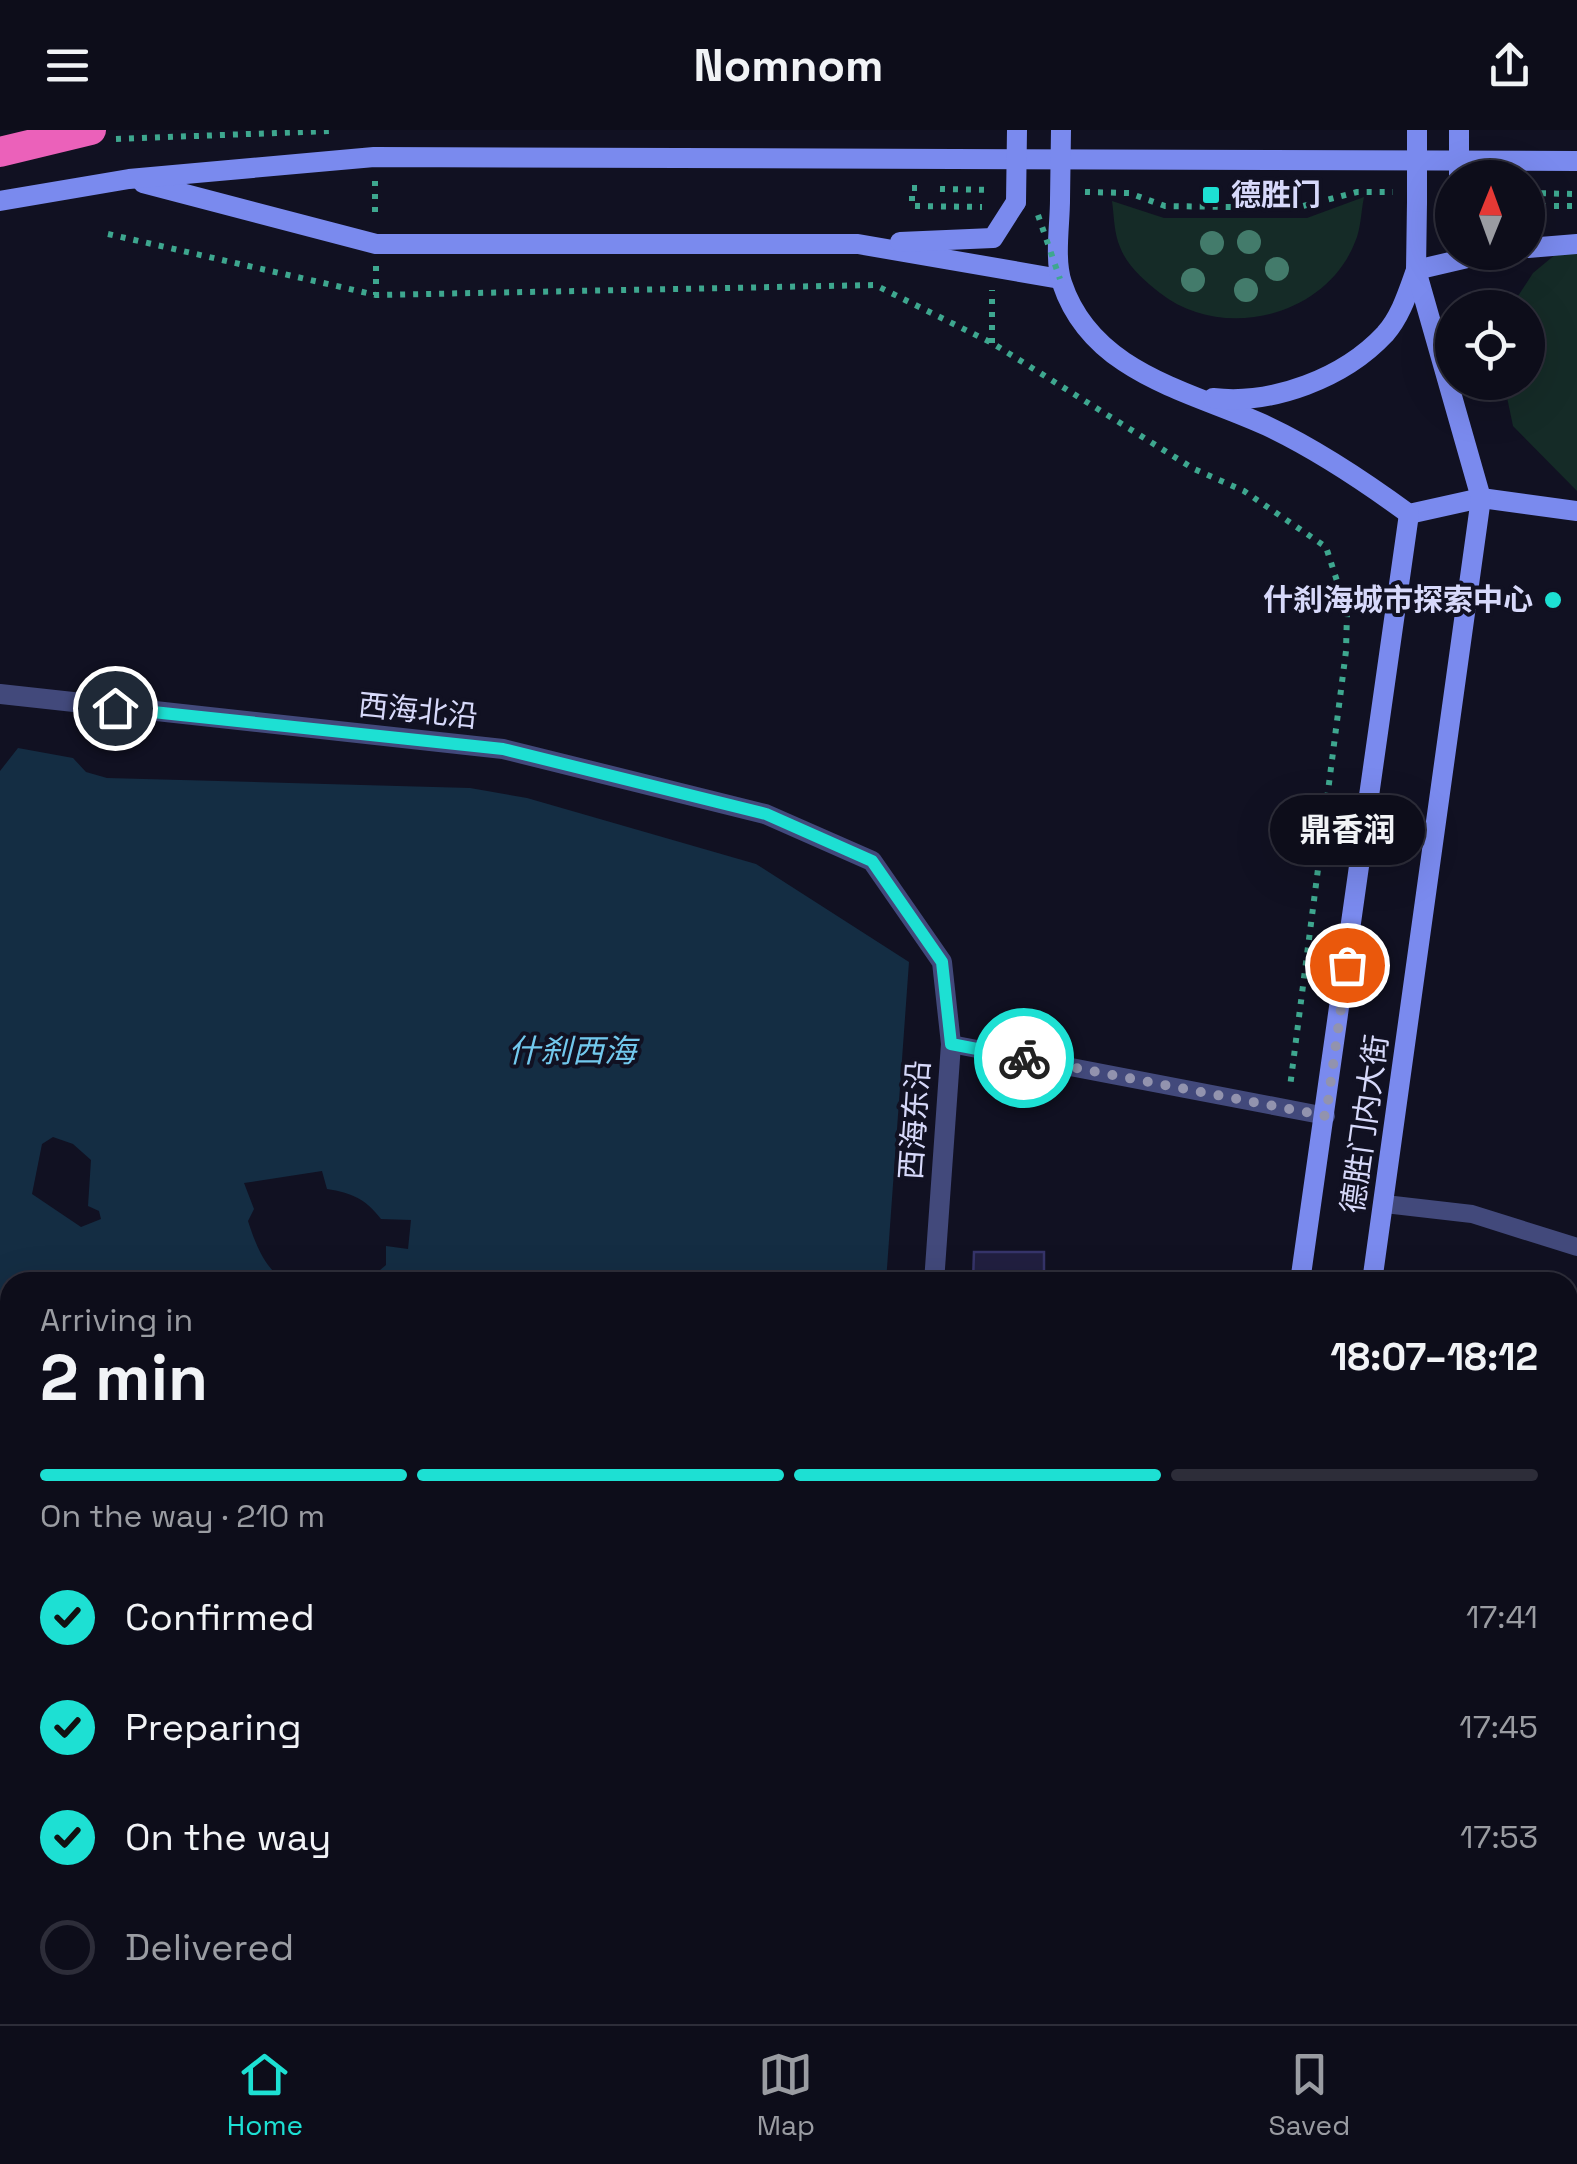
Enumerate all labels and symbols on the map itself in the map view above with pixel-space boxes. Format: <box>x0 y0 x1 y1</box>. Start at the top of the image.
north arrow <box>1435 160 1545 270</box>
place label: 德胜门 <box>1231 175 1321 214</box>
marker: 德胜门 <box>1200 184 1222 206</box>
place label: 什刹海城市探索中心 <box>1263 580 1533 619</box>
marker: 什刹海城市探索中心 <box>1542 589 1564 611</box>
pin <box>73 666 158 751</box>
street label: 西海北沿 <box>356 685 480 736</box>
callout: 鼎香润 <box>1270 795 1424 865</box>
pin <box>1305 923 1390 1008</box>
courier <box>974 1008 1074 1108</box>
water label: 什刹西海 <box>508 1031 640 1071</box>
street label: 德胜门内大街 <box>1333 1032 1396 1216</box>
street label: 西海东沿 <box>891 1059 938 1181</box>

